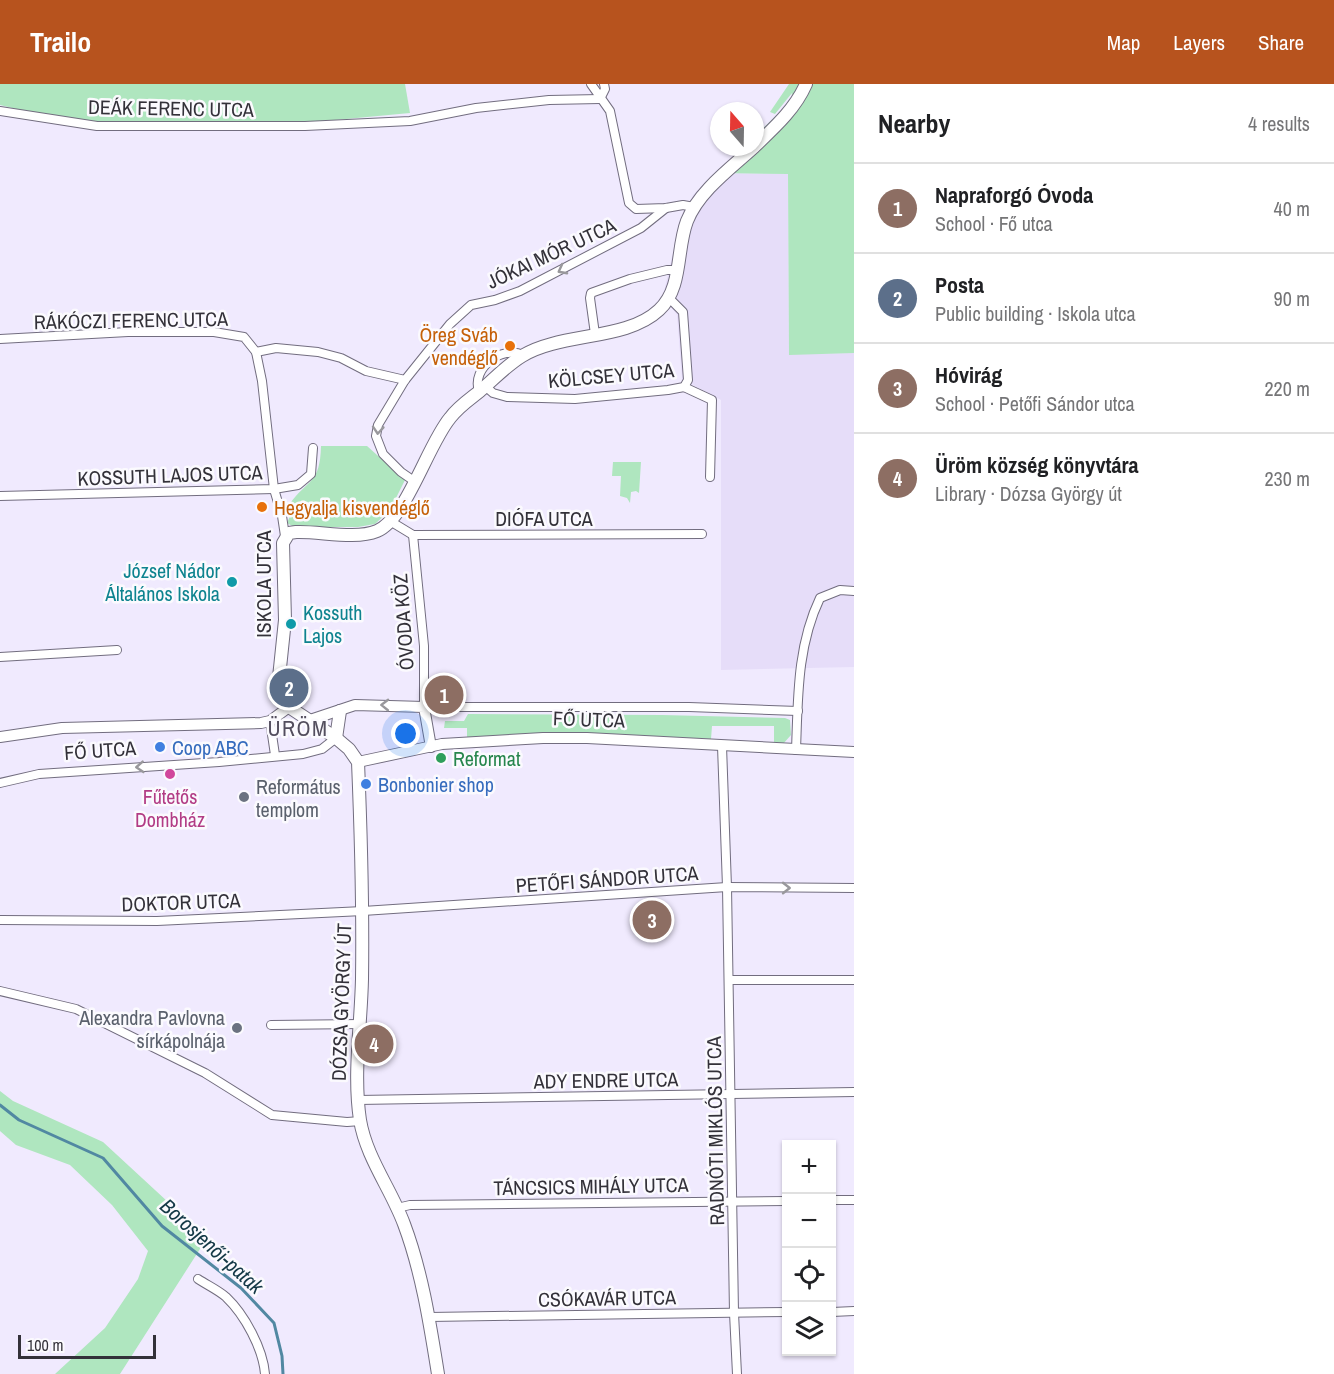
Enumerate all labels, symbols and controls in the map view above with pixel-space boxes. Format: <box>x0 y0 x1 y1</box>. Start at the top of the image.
text: Trailo <box>30 23 91 61</box>
text: Map <box>1107 28 1140 57</box>
text: Layers <box>1173 28 1225 57</box>
text: Share <box>1258 28 1304 57</box>
street label: DEÁK FERENC UTCA <box>88 93 254 123</box>
north arrow <box>710 102 764 156</box>
text: Nearby <box>878 106 950 141</box>
text: 4 results <box>1248 110 1310 137</box>
text: Napraforgó Óvoda <box>935 180 1093 210</box>
text: 1 <box>893 195 902 222</box>
text: 40 m <box>1274 195 1310 222</box>
text: School · Fő utca <box>935 210 1053 237</box>
street label: JÓKAI MÓR UTCA <box>482 211 620 295</box>
one-way arrow <box>557 263 568 274</box>
text: Posta <box>935 270 984 300</box>
text: 2 <box>893 285 902 312</box>
text: 90 m <box>1274 285 1310 312</box>
text: Public building · Iskola utca <box>935 300 1136 327</box>
street label: RÁKÓCZI FERENC UTCA <box>34 305 228 335</box>
place label: Öreg Sváb vendéglő <box>420 321 498 371</box>
marker: Öreg Sváb vendéglő <box>503 339 517 353</box>
street label: KÖLCSEY UTCA <box>547 356 675 394</box>
text: Hóvirág <box>935 360 1002 390</box>
text: 3 <box>893 375 902 402</box>
text: 220 m <box>1264 375 1310 402</box>
text: School · Petőfi Sándor utca <box>935 390 1135 417</box>
one-way arrow <box>372 426 385 435</box>
text: Üröm község könyvtára <box>935 450 1139 480</box>
street label: KOSSUTH LAJOS UTCA <box>77 458 263 492</box>
text: 4 <box>893 465 902 492</box>
text: 230 m <box>1264 465 1310 492</box>
text: Library · Dózsa György út <box>935 480 1122 507</box>
place label: Hegyalja kisvendéglő <box>274 494 430 521</box>
marker: Hegyalja kisvendéglő <box>255 500 269 514</box>
street label: DIÓFA UTCA <box>495 505 593 532</box>
street label: ISKOLA UTCA <box>250 530 277 638</box>
place label: József Nádor Általános Iskola <box>104 557 221 607</box>
street label: ÓVODA KÖZ <box>386 573 420 671</box>
marker: József Nádor Általános Iskola <box>225 575 239 589</box>
place label: Kossuth Lajos <box>303 599 362 649</box>
marker: Kossuth Lajos <box>284 617 298 631</box>
pin: 2 <box>270 666 308 710</box>
pin: 1 <box>424 672 464 718</box>
one-way arrow <box>381 699 390 711</box>
street label: FŐ UTCA <box>553 704 625 734</box>
district label: ÜRÖM <box>267 713 329 743</box>
your location <box>391 719 420 748</box>
street label: FŐ UTCA <box>63 734 137 766</box>
place label: Coop ABC <box>172 734 249 761</box>
marker: Coop ABC <box>153 740 167 754</box>
place label: Reformat <box>453 745 521 772</box>
marker: Reformat <box>434 751 448 765</box>
one-way arrow <box>135 761 144 774</box>
marker: Fűtetős Dombház <box>163 767 177 781</box>
place label: Bonbonier shop <box>378 771 494 798</box>
place label: Református templom <box>256 773 341 823</box>
marker: Bonbonier shop <box>359 777 373 791</box>
place label: Fűtetős Dombház <box>135 783 205 833</box>
marker: Református templom <box>237 790 251 804</box>
street label: PETŐFI SÁNDOR UTCA <box>515 859 699 899</box>
one-way arrow <box>781 882 790 894</box>
street label: DOKTOR UTCA <box>121 886 241 918</box>
pin: 3 <box>632 898 672 942</box>
street label: DÓZSA GYÖRGY ÚT <box>325 922 357 1082</box>
place label: Alexandra Pavlovna sírkápolnája <box>78 1004 225 1054</box>
marker: Alexandra Pavlovna sírkápolnája <box>230 1021 244 1035</box>
pin: 4 <box>354 1022 394 1066</box>
street label: RADNÓTI MIKLÓS UTCA <box>700 1036 730 1226</box>
street label: ADY ENDRE UTCA <box>532 1065 679 1095</box>
map controls <box>782 1140 836 1356</box>
button: + <box>782 1140 836 1194</box>
street label: TÁNCSICS MIHÁLY UTCA <box>493 1171 689 1201</box>
water label: Borosjenői-patak <box>154 1192 271 1301</box>
button: − <box>782 1194 836 1248</box>
button: locate <box>782 1248 836 1302</box>
street label: CSÓKAVÁR UTCA <box>538 1283 676 1313</box>
button: layers <box>782 1302 836 1356</box>
scale bar <box>18 1332 156 1360</box>
text: 100 m <box>27 1334 63 1356</box>

